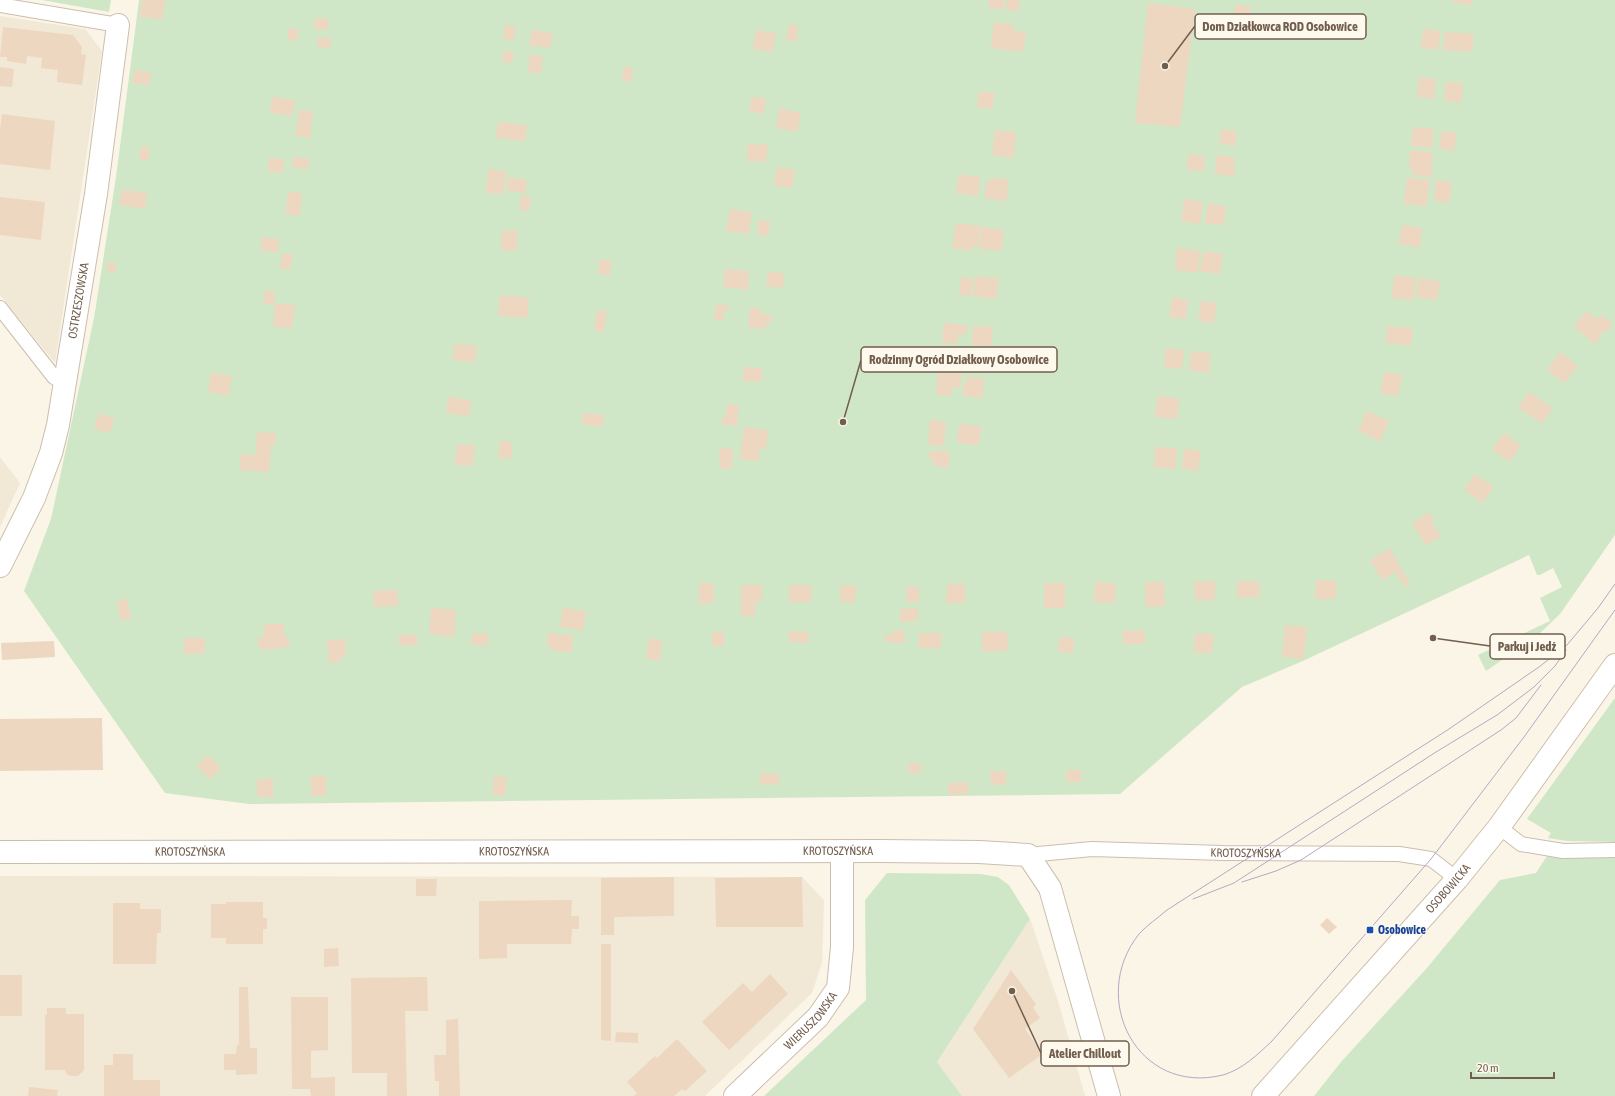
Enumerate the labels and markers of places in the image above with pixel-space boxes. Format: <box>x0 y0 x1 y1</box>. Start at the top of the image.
callout: Dom Działkowca ROD Osobowice <box>1195 14 1366 39</box>
callout: Rodzinny Ogród Działkowy Osobowice <box>861 347 1057 372</box>
callout: Parkuj i Jedź <box>1490 634 1565 659</box>
place label: Osobowice <box>1378 923 1426 937</box>
marker: Osobowice <box>1365 925 1375 935</box>
callout: Atelier Chillout <box>1041 1041 1129 1066</box>

